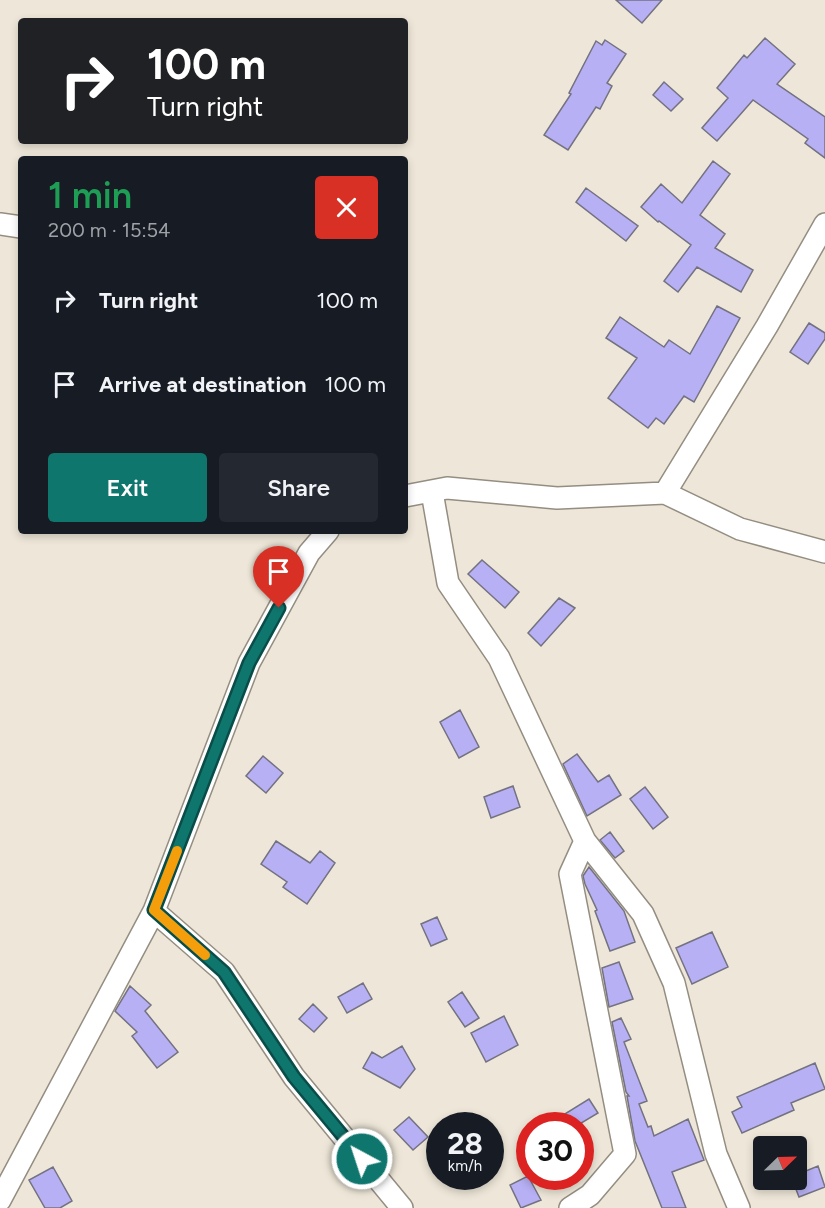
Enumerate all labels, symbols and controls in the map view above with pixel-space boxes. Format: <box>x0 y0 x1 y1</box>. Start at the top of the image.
text: 100 m <box>147 39 266 90</box>
icon: right <box>48 42 126 120</box>
text: Turn right <box>147 90 263 123</box>
text: 1 min <box>48 174 132 217</box>
button: close <box>315 176 378 239</box>
text: 200 m · 15:54 <box>48 218 170 242</box>
icon: right <box>48 284 81 317</box>
text: Turn right <box>99 287 198 314</box>
text: 100 m <box>317 287 378 314</box>
icon: arrive <box>48 368 81 401</box>
text: Arrive at destination <box>99 371 307 398</box>
text: 100 m <box>325 371 386 398</box>
button: Exit <box>48 453 207 522</box>
button: Share <box>219 453 378 522</box>
pin <box>253 546 304 608</box>
icon: arrive <box>262 555 295 588</box>
speed limit sign: 30 <box>516 1112 594 1190</box>
text: 28 <box>447 1125 483 1162</box>
position arrow <box>330 1127 394 1191</box>
north arrow <box>753 1136 807 1190</box>
map controls <box>753 1136 807 1190</box>
text: km/h <box>448 1157 482 1175</box>

